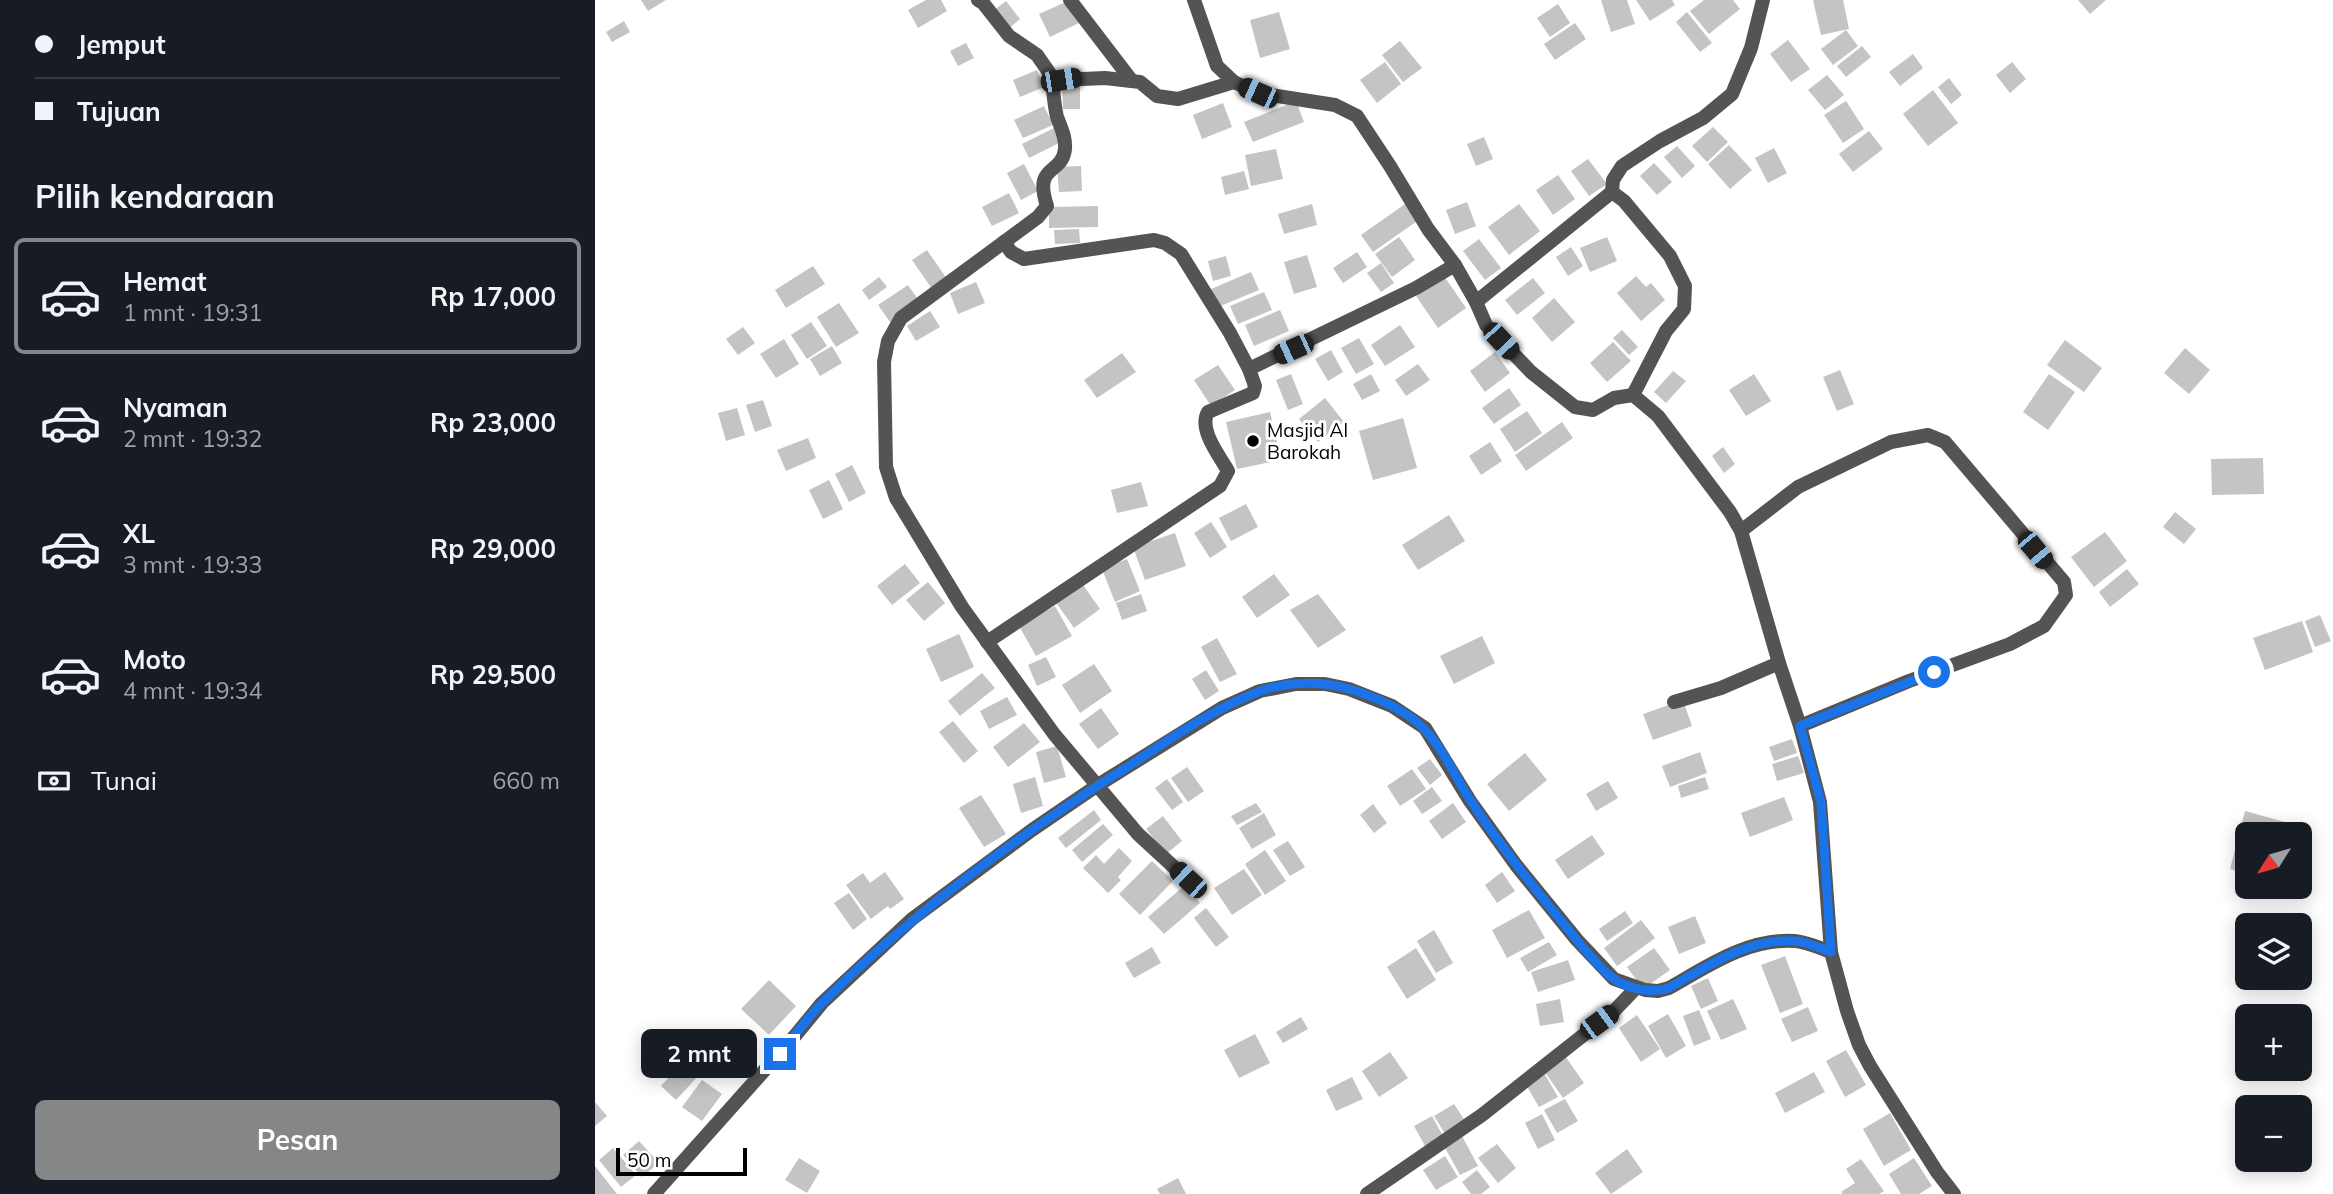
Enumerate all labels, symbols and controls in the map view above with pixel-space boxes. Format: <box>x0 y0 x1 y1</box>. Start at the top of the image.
text: Jemput <box>77 28 166 61</box>
car <box>1039 66 1084 94</box>
car <box>1235 75 1282 111</box>
text: Tujuan <box>77 95 161 128</box>
text: Pilih kendaraan <box>35 176 275 216</box>
icon: car <box>39 265 102 328</box>
text: Hemat <box>123 265 207 298</box>
text: Rp 17,000 <box>430 280 556 313</box>
text: 1 mnt · 19:31 <box>123 298 262 327</box>
car <box>1479 318 1524 364</box>
car <box>1270 331 1317 367</box>
icon: car <box>39 391 102 454</box>
text: Nyaman <box>123 391 228 424</box>
text: Rp 23,000 <box>430 406 556 439</box>
place label: Masjid Al Barokah <box>1267 418 1348 464</box>
text: 2 mnt · 19:32 <box>123 424 262 453</box>
marker: Masjid Al Barokah <box>1245 433 1261 449</box>
icon: car <box>39 517 102 580</box>
text: XL <box>123 517 155 550</box>
car <box>2014 527 2057 573</box>
text: Rp 29,000 <box>430 532 556 565</box>
text: 3 mnt · 19:33 <box>123 550 262 579</box>
icon: car <box>39 643 102 706</box>
text: Moto <box>123 643 186 676</box>
route start <box>1918 656 1950 688</box>
text: Rp 29,500 <box>430 658 556 691</box>
text: 4 mnt · 19:34 <box>123 676 262 705</box>
icon: cash <box>35 762 73 800</box>
text: Tunai <box>91 764 157 797</box>
text: 660 m <box>492 766 560 795</box>
north arrow <box>2235 822 2312 900</box>
map controls <box>2235 822 2312 1172</box>
car <box>1166 858 1211 902</box>
button: layers <box>2235 913 2312 990</box>
car <box>1576 1001 1623 1043</box>
button: + <box>2235 1004 2312 1081</box>
callout: 2 mnt <box>640 1030 755 1078</box>
route end <box>764 1038 796 1070</box>
text: 2 mnt <box>667 1039 731 1068</box>
button: − <box>2235 1095 2312 1172</box>
button: Pesan <box>35 1100 560 1180</box>
scale bar <box>616 1145 747 1177</box>
text: 50 m <box>627 1148 671 1172</box>

